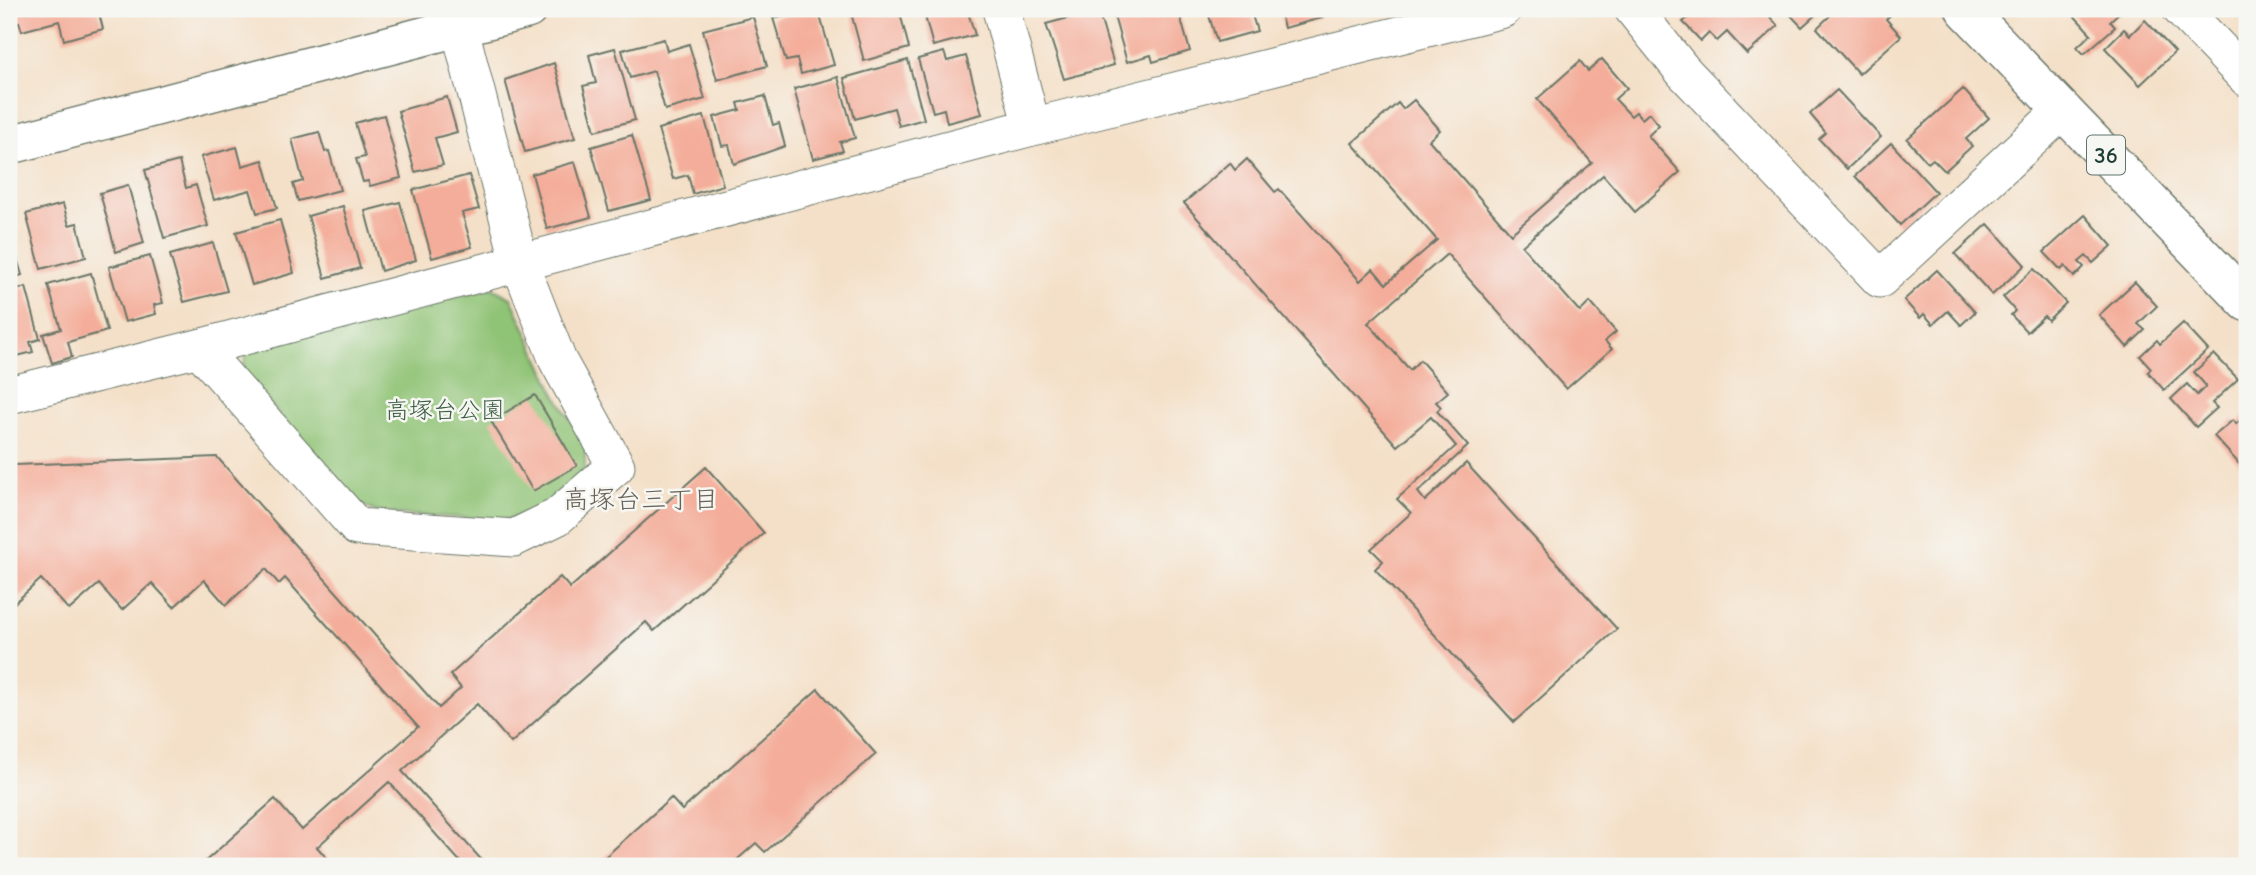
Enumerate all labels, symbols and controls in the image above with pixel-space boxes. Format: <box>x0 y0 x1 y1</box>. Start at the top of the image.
road number: 36 <box>2087 136 2125 174</box>
park label: 高塚台公園 <box>385 396 505 424</box>
district label: 高塚台三丁目 <box>563 485 719 515</box>

